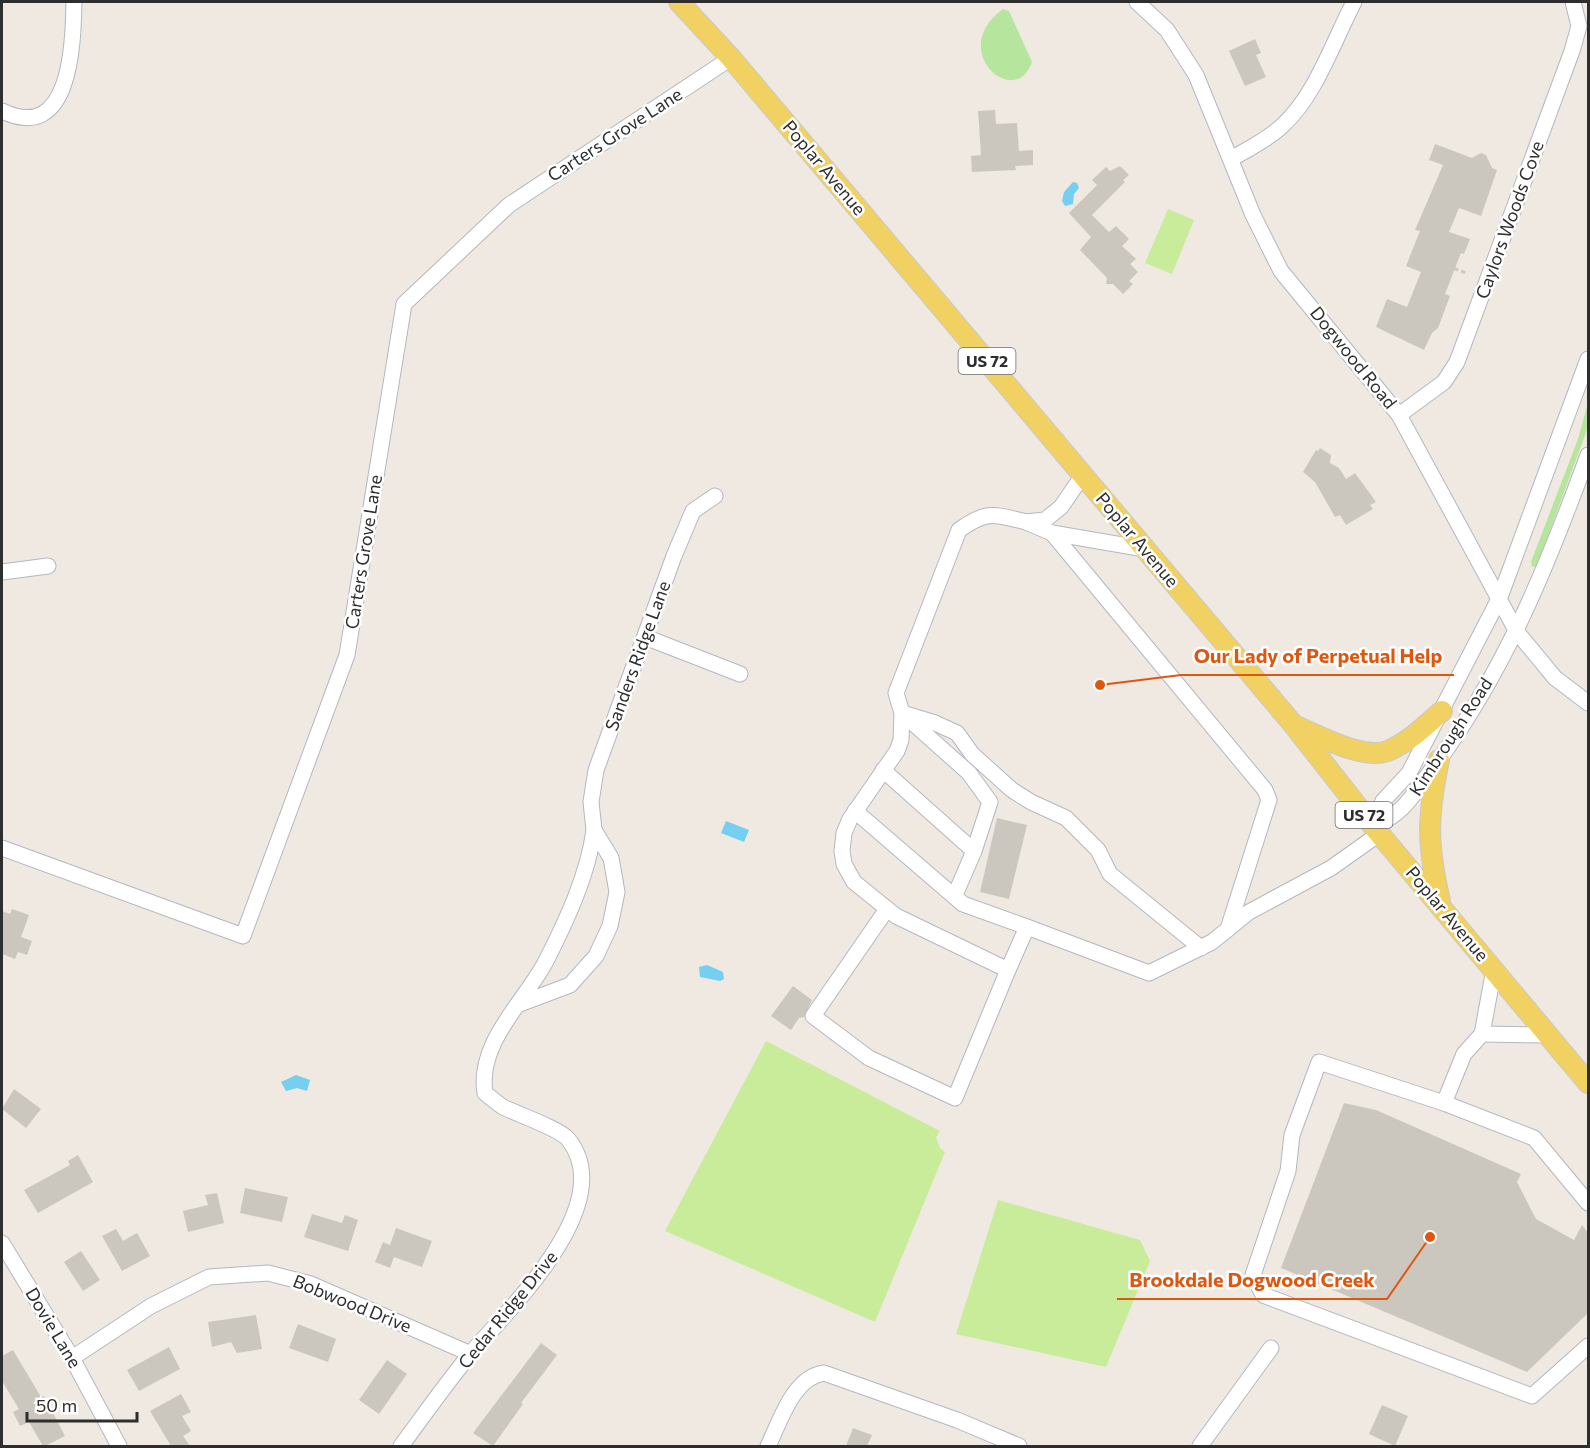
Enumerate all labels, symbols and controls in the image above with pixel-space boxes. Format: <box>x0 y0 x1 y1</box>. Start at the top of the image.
street label: Carters Grove Lane <box>543 82 686 186</box>
street label: Poplar Avenue <box>779 115 871 219</box>
street label: Caylors Woods Cove <box>1470 138 1548 302</box>
street label: Dogwood Road <box>1306 302 1402 413</box>
road number: US 72 <box>958 348 1016 374</box>
street label: Carters Grove Lane <box>340 473 386 631</box>
street label: Poplar Avenue <box>1092 487 1184 591</box>
street label: Sanders Ridge Lane <box>600 578 674 734</box>
callout: Our Lady of Perpetual Help <box>1181 637 1454 675</box>
text: Our Lady of Perpetual Help <box>1194 643 1442 667</box>
street label: Kimbrough Road <box>1404 673 1497 800</box>
road number: US 72 <box>1336 802 1392 828</box>
street label: Poplar Avenue <box>1402 861 1494 965</box>
street label: Cedar Ridge Drive <box>453 1246 562 1373</box>
callout: Brookdale Dogwood Creek <box>1117 1261 1387 1299</box>
text: Brookdale Dogwood Creek <box>1129 1267 1375 1291</box>
street label: Bobwood Drive <box>290 1269 415 1337</box>
street label: Dovie Lane <box>21 1283 86 1372</box>
scale bar <box>27 1385 136 1423</box>
text: 50 m <box>36 1394 77 1416</box>

